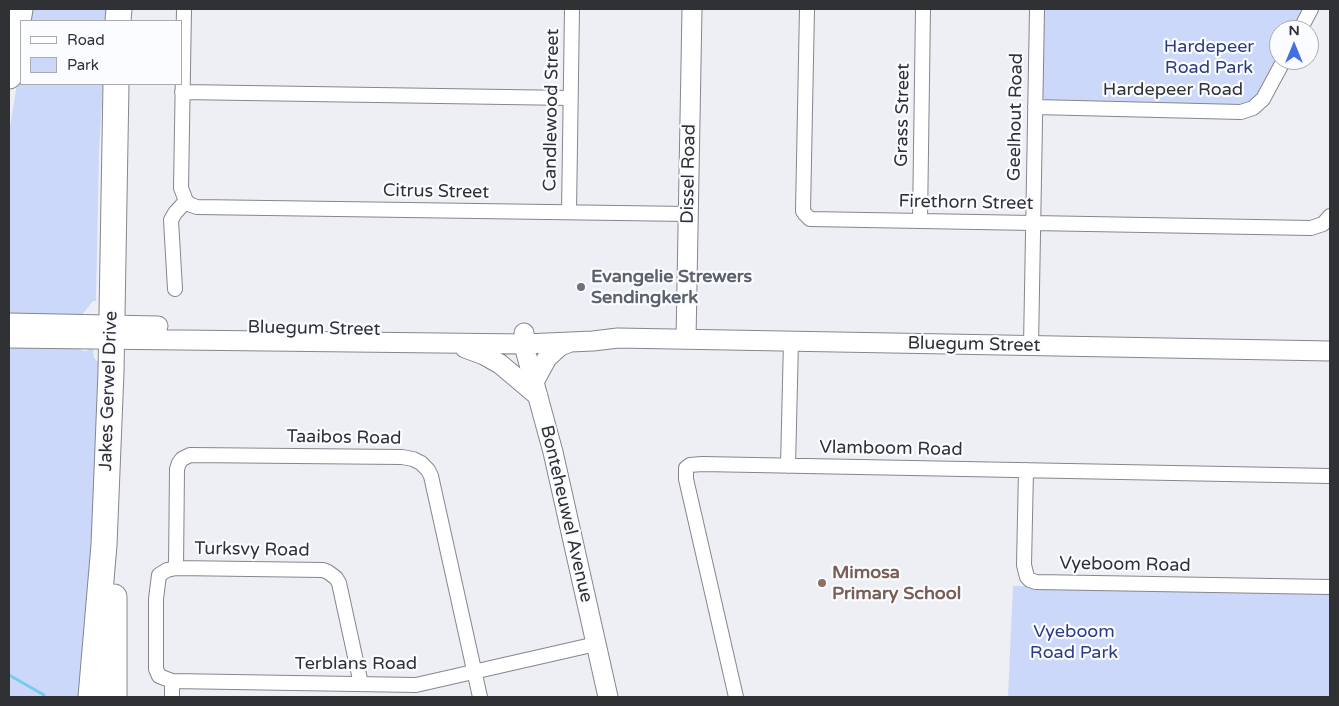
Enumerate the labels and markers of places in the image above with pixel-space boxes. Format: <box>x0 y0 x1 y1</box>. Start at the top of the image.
place label: Evangelie Strewers Sendingkerk <box>591 266 752 308</box>
marker: Evangelie Strewers Sendingkerk <box>575 281 587 293</box>
place label: Mimosa Primary School <box>832 562 961 604</box>
marker: Mimosa Primary School <box>816 577 828 589</box>

